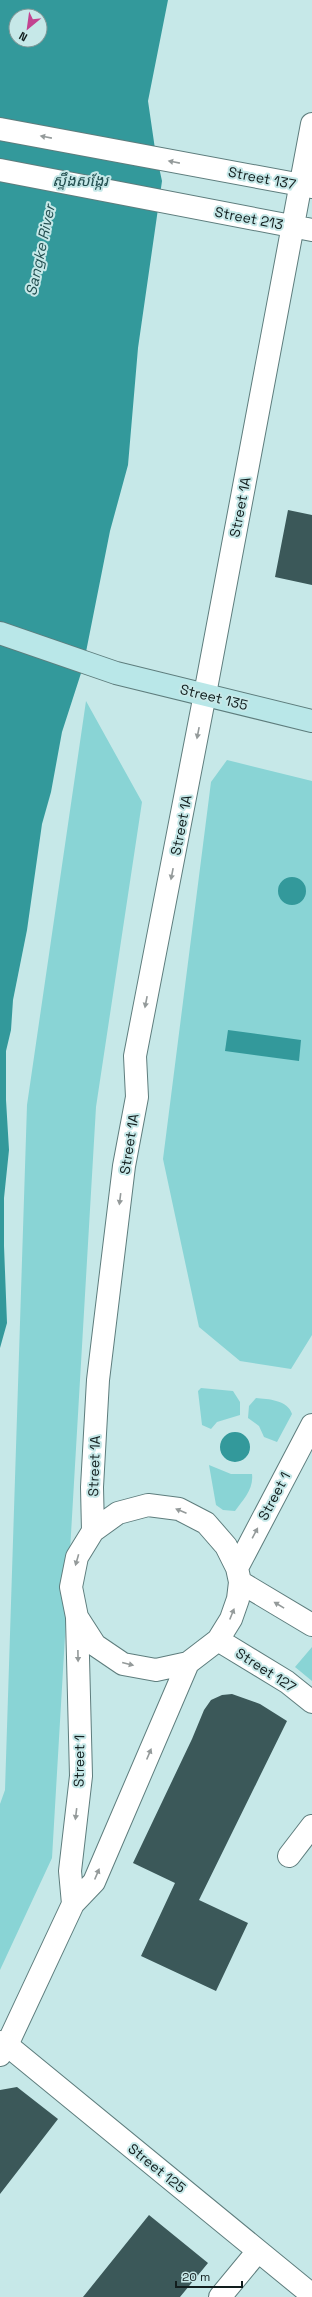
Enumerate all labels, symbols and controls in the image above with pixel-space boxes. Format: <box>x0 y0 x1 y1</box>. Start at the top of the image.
north arrow <box>8 8 48 48</box>
text: N <box>17 29 30 45</box>
one-way arrow <box>40 134 52 140</box>
one-way arrow <box>168 158 180 164</box>
street label: Street 137 <box>227 163 297 193</box>
water label: ស្ទឹងសង្កែរ <box>52 171 109 190</box>
water label: Sangke River <box>21 201 59 297</box>
street label: Street 213 <box>213 203 285 233</box>
street label: Street 1A <box>225 475 255 539</box>
street label: Street 135 <box>178 680 250 714</box>
one-way arrow <box>195 726 201 739</box>
street label: Street 1A <box>166 793 196 857</box>
one-way arrow <box>168 868 174 880</box>
one-way arrow <box>143 995 149 1008</box>
street label: Street 1A <box>115 1112 143 1176</box>
one-way arrow <box>117 1193 123 1205</box>
street label: Street 1A <box>84 1435 104 1497</box>
street label: Street 1 <box>254 1469 294 1523</box>
one-way arrow <box>176 1508 187 1514</box>
one-way arrow <box>252 1527 258 1539</box>
one-way arrow <box>74 1555 80 1567</box>
one-way arrow <box>274 1601 284 1609</box>
one-way arrow <box>229 1608 235 1620</box>
street label: Street 127 <box>232 1644 300 1696</box>
one-way arrow <box>75 1650 81 1663</box>
one-way arrow <box>122 1661 134 1667</box>
street label: Street 1 <box>70 1735 88 1787</box>
one-way arrow <box>146 1749 152 1760</box>
one-way arrow <box>73 1808 79 1820</box>
one-way arrow <box>94 1868 100 1879</box>
street label: Street 125 <box>124 2139 190 2197</box>
scale bar <box>176 2263 242 2289</box>
text: 20 m <box>182 2269 210 2285</box>

